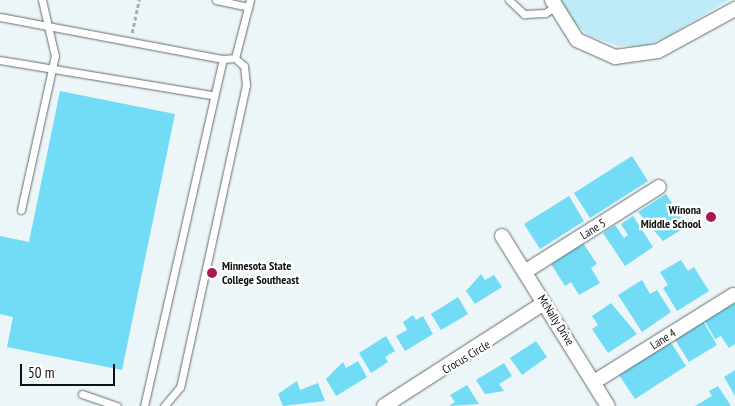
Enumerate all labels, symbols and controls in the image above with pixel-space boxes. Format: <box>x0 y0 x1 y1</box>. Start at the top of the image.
place label: Winona Middle School <box>641 203 701 231</box>
marker: Winona Middle School <box>705 211 717 223</box>
street label: Lane 5 <box>577 216 609 242</box>
place label: Minnesota State College Southeast <box>222 259 299 287</box>
marker: Minnesota State College Southeast <box>206 267 218 279</box>
street label: McNally Drive <box>535 292 577 348</box>
street label: Lane 4 <box>647 326 679 352</box>
street label: Crocus Circle <box>439 337 493 377</box>
scale bar <box>22 354 118 386</box>
text: 50 m <box>28 363 54 382</box>

